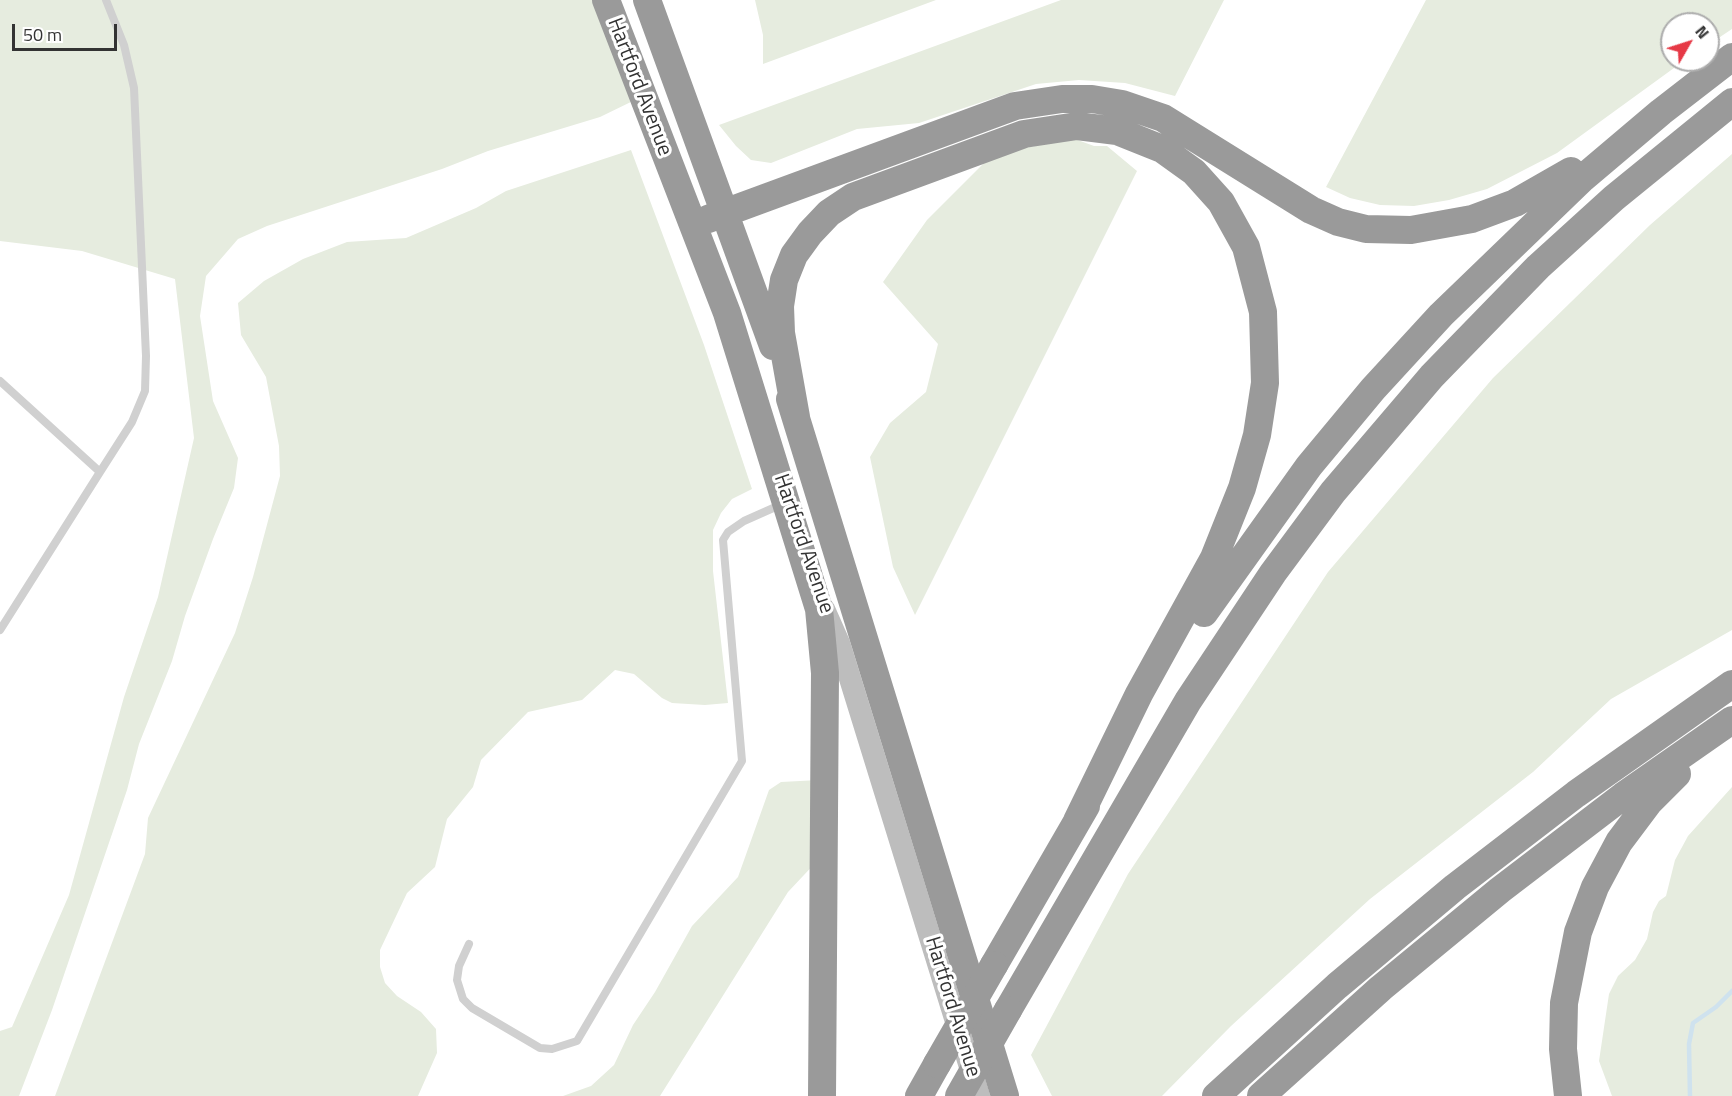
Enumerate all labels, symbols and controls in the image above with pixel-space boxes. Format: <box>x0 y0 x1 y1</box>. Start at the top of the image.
scale bar <box>15 12 120 50</box>
north arrow <box>1660 12 1720 72</box>
street label: Hartford Avenue <box>601 15 677 159</box>
text: N <box>1690 20 1715 44</box>
text: 50 m <box>23 21 62 48</box>
street label: Hartford Avenue <box>767 471 839 617</box>
street label: Hartford Avenue <box>919 934 985 1080</box>

